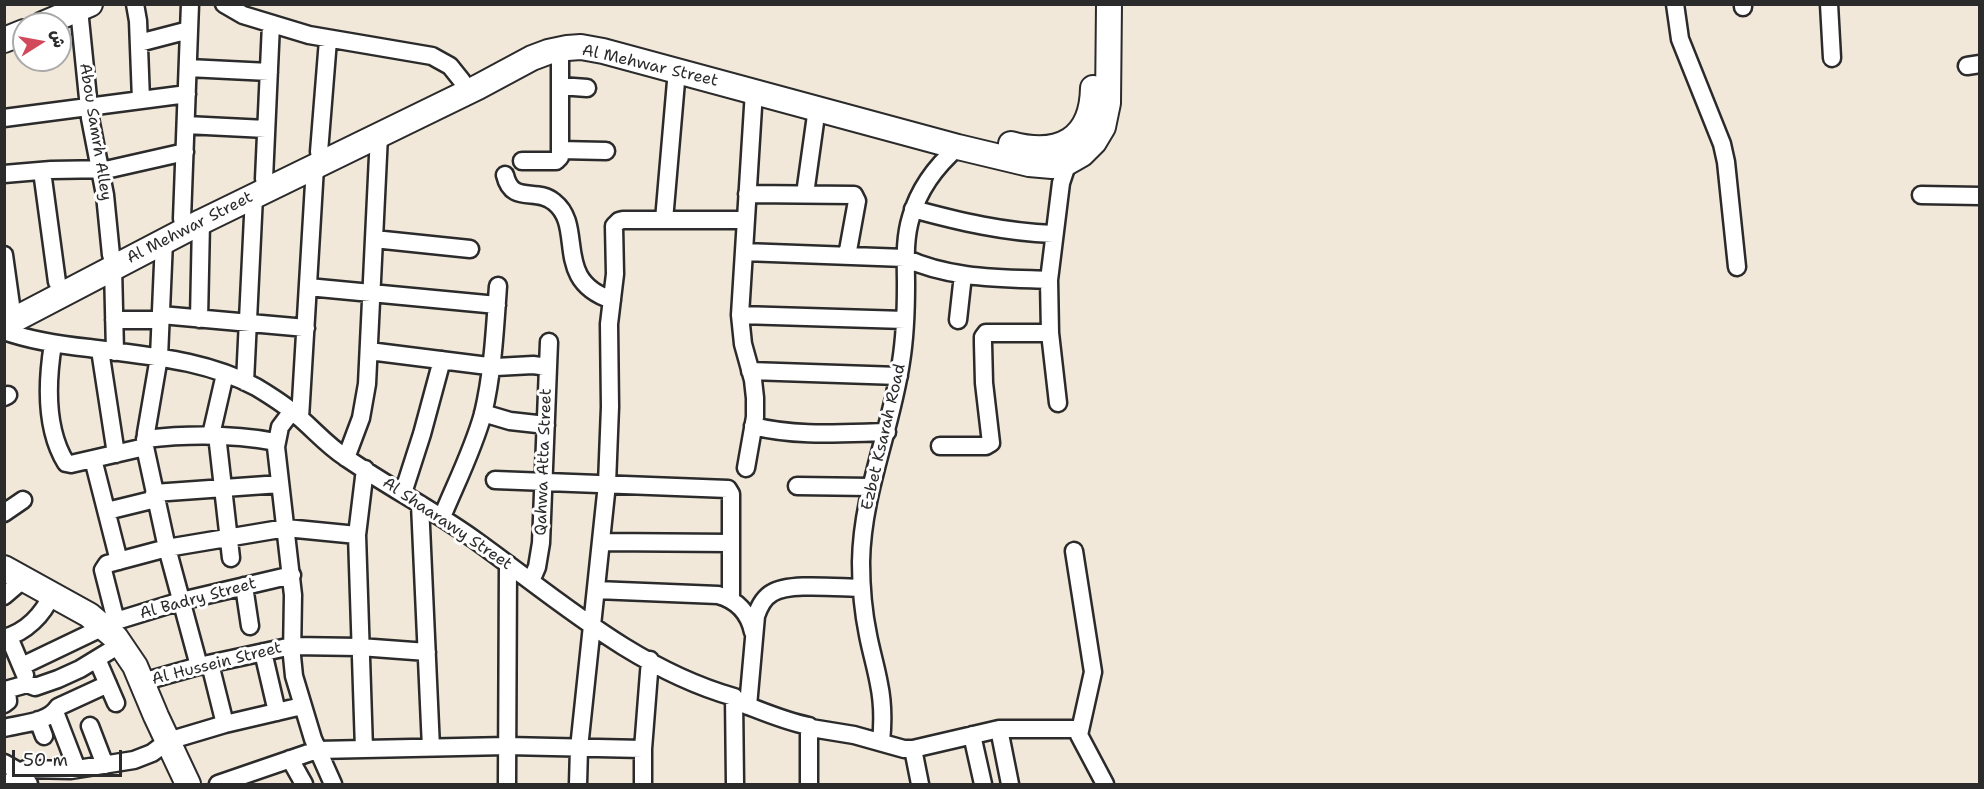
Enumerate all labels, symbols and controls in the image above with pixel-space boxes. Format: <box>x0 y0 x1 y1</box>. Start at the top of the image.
north arrow <box>12 12 72 72</box>
text: ش <box>46 28 70 49</box>
street label: Al Mehwar Street <box>580 41 720 91</box>
street label: Abou Samrh Alley <box>75 62 115 202</box>
street label: Al Mehwar Street <box>124 188 256 268</box>
street label: Ezbet Ksarah Road <box>858 362 910 512</box>
street label: Qahwa Atta Street <box>532 388 556 536</box>
street label: Al Shaarawy Street <box>379 474 515 574</box>
street label: Al Badry Street <box>138 574 258 624</box>
street label: Al Hussein Street <box>150 639 284 689</box>
scale bar <box>15 738 124 776</box>
text: 50 m <box>23 748 68 772</box>

